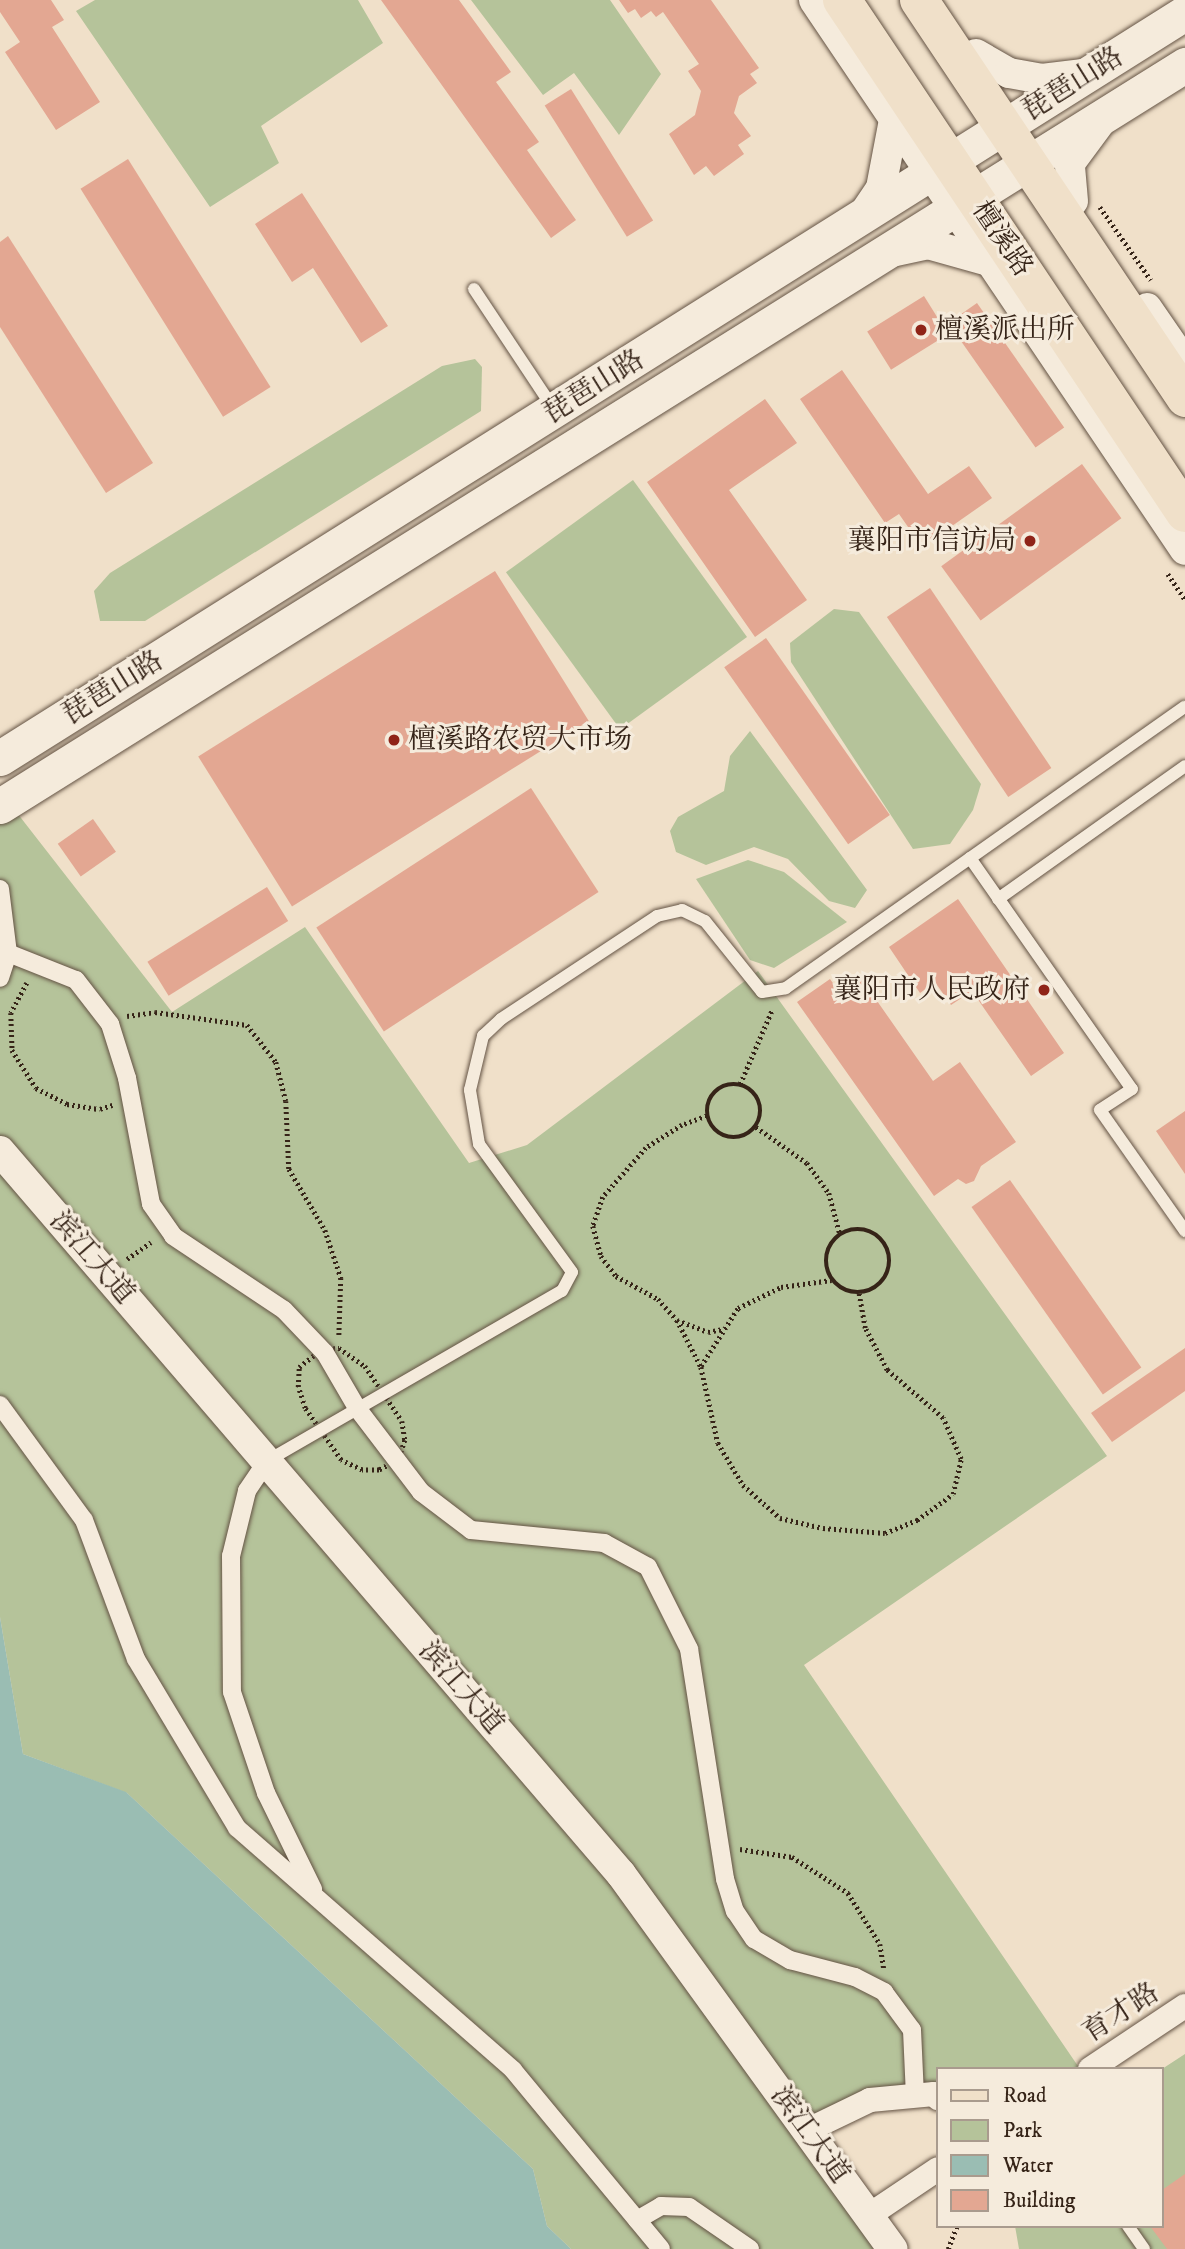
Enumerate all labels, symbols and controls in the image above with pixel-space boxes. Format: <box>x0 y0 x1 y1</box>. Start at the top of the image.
street label: 琵琶山路 <box>1017 40 1129 128</box>
street label: 檀溪路 <box>965 195 1039 283</box>
place label: 檀溪派出所 <box>935 313 1075 347</box>
marker: 檀溪派出所 <box>913 322 929 338</box>
street label: 琵琶山路 <box>538 343 650 431</box>
place label: 襄阳市信访局 <box>848 524 1016 558</box>
marker: 襄阳市信访局 <box>1022 533 1038 549</box>
street label: 琵琶山路 <box>57 644 169 732</box>
place label: 檀溪路农贸大市场 <box>408 723 632 757</box>
marker: 檀溪路农贸大市场 <box>386 732 402 748</box>
place label: 襄阳市人民政府 <box>834 973 1030 1007</box>
marker: 襄阳市人民政府 <box>1036 982 1052 998</box>
street label: 滨江大道 <box>43 1205 141 1311</box>
street label: 滨江大道 <box>412 1635 510 1741</box>
street label: 育才路 <box>1077 1976 1165 2050</box>
legend <box>936 2067 1164 2228</box>
street label: 滨江大道 <box>763 2080 857 2190</box>
text: Road <box>1003 2083 1047 2109</box>
text: Park <box>1003 2118 1042 2144</box>
text: Water <box>1003 2153 1053 2179</box>
text: Building <box>1003 2188 1075 2214</box>

